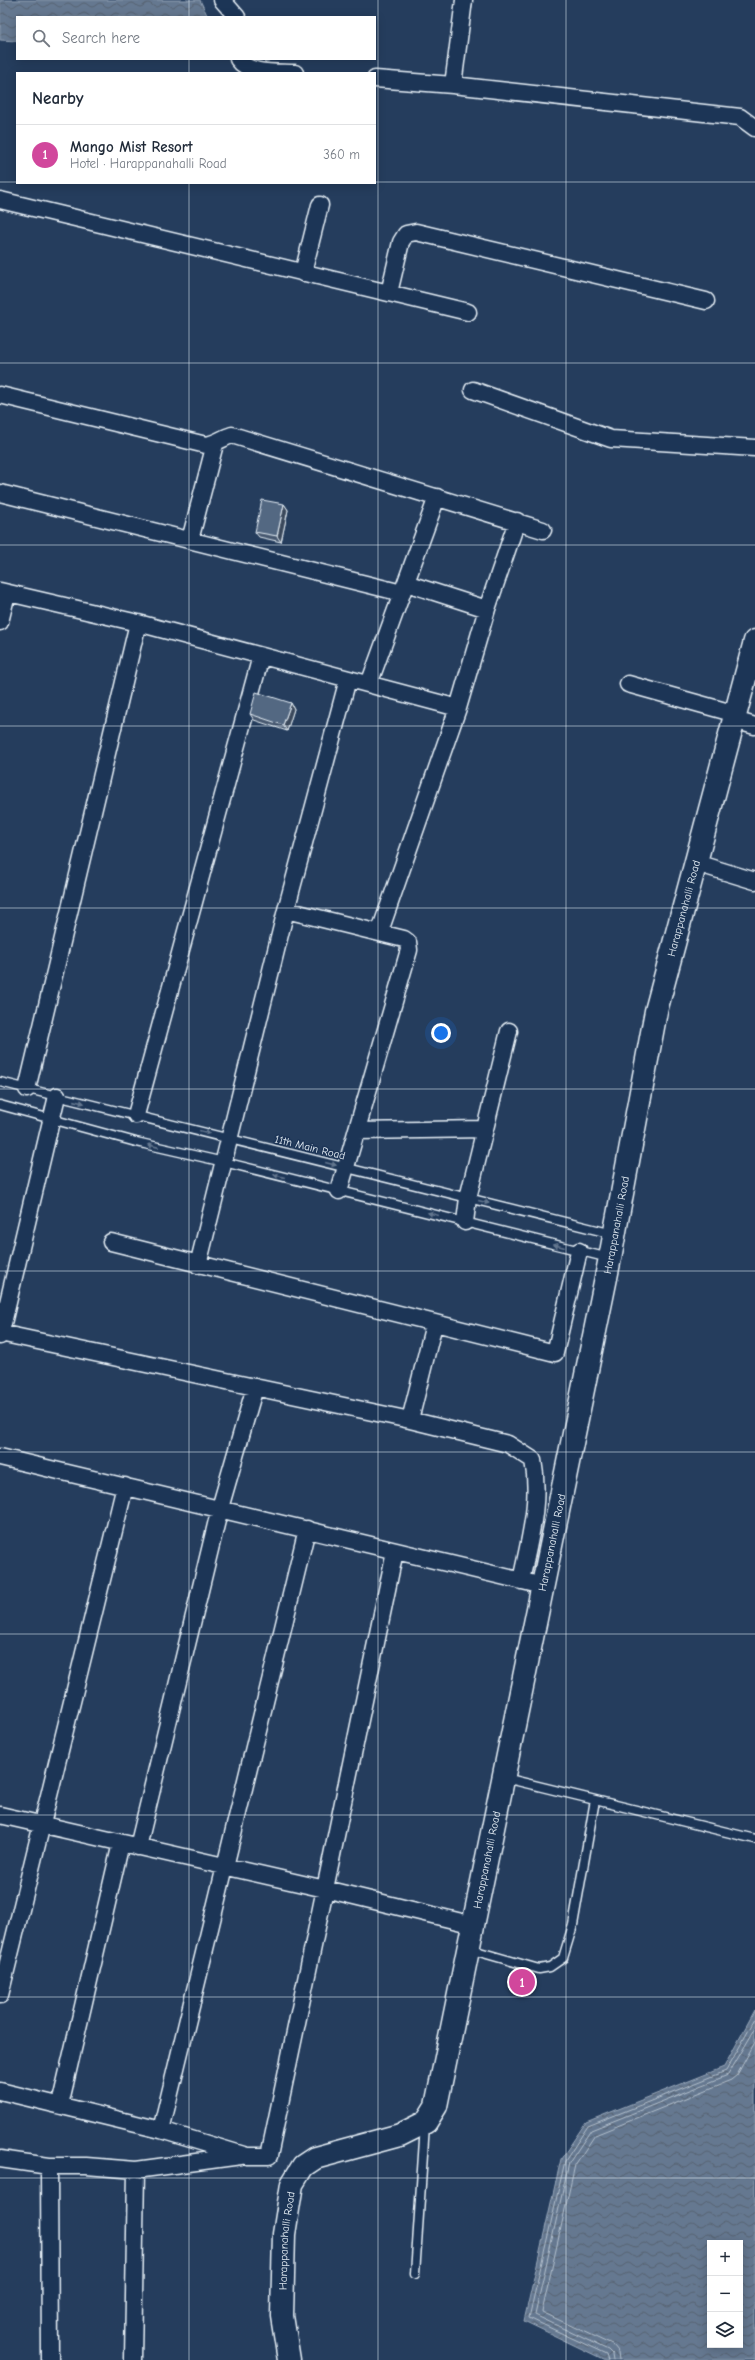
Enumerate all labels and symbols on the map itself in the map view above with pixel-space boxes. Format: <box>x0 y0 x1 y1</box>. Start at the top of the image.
street label: Harappanahalli Road <box>665 859 703 958</box>
your location <box>431 1023 451 1043</box>
one-way arrow <box>72 1099 85 1105</box>
one-way arrow <box>199 1130 211 1136</box>
street label: 11th Main Road <box>273 1132 347 1163</box>
one-way arrow <box>147 1142 159 1148</box>
one-way arrow <box>325 1161 337 1167</box>
one-way arrow <box>273 1173 285 1179</box>
street label: Harappanahalli Road <box>601 1175 632 1275</box>
one-way arrow <box>478 1200 491 1206</box>
one-way arrow <box>426 1211 438 1217</box>
one-way arrow <box>553 1242 565 1248</box>
street label: Harappanahalli Road <box>536 1493 568 1592</box>
street label: Harappanahalli Road <box>471 1810 503 1910</box>
pin: 1 <box>509 1967 535 1997</box>
street label: Harappanahalli Road <box>277 2190 298 2290</box>

